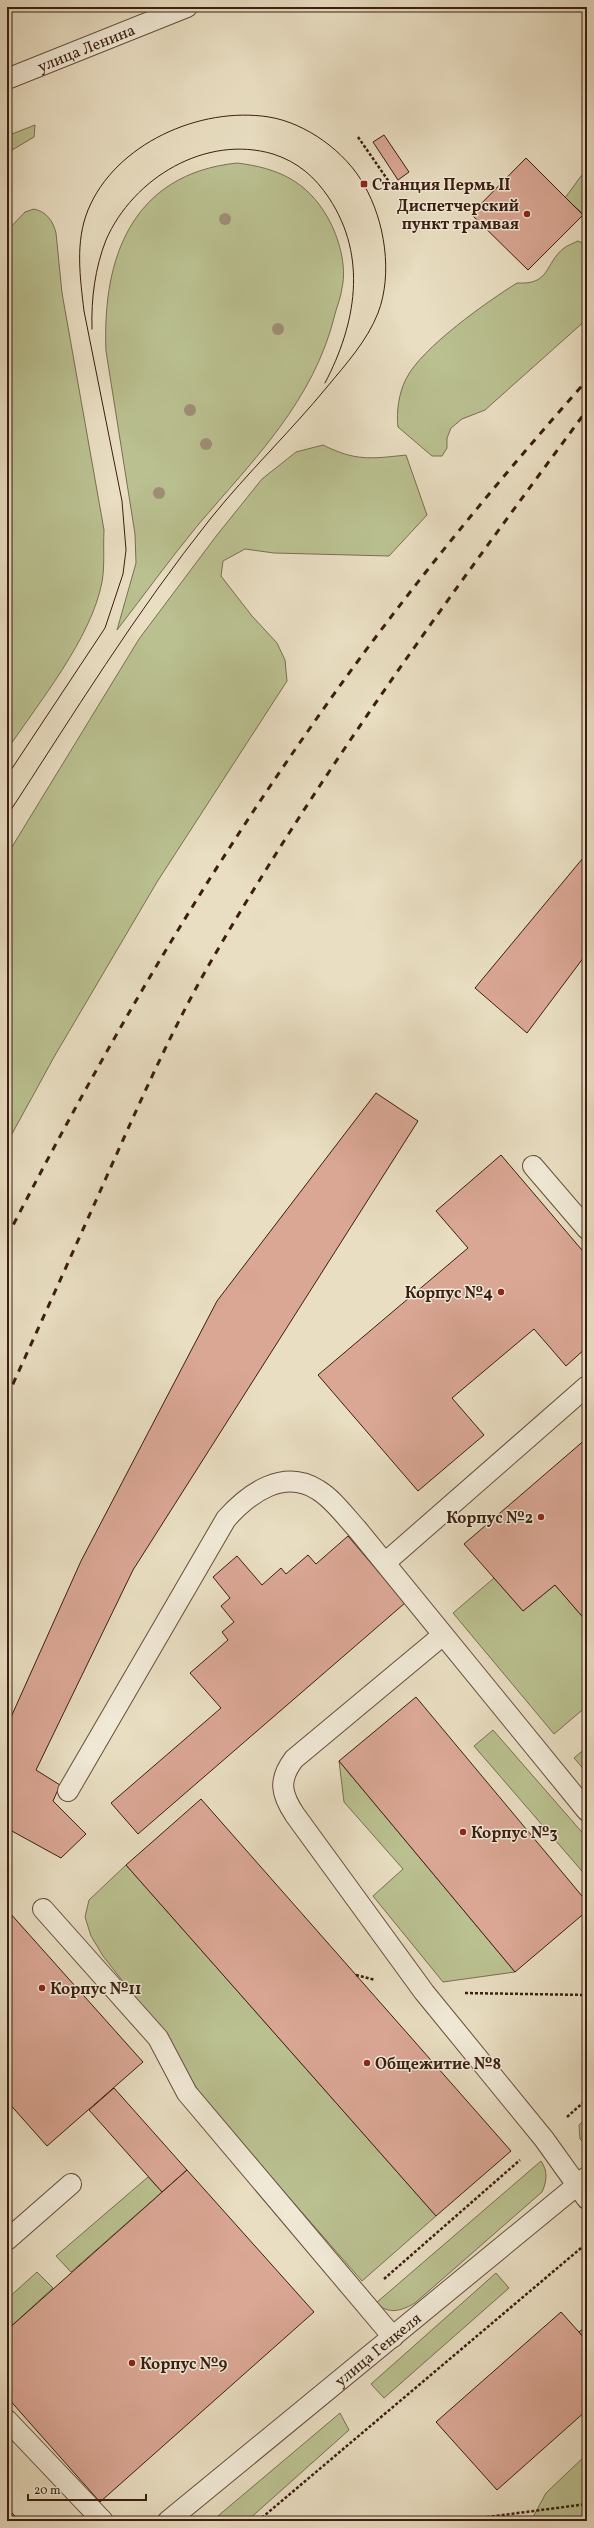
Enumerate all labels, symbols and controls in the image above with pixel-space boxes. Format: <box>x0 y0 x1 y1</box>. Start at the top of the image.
street label: улица Ленина <box>35 20 139 79</box>
place label: Станция Пермь II <box>372 175 510 197</box>
marker: Станция Пермь II <box>359 179 369 189</box>
place label: Диспетчерский пункт трамвая <box>397 196 519 236</box>
marker: Диспетчерский пункт трамвая <box>522 209 532 219</box>
place label: Корпус №4 <box>405 1283 493 1305</box>
marker: Корпус №4 <box>496 1287 506 1297</box>
place label: Корпус №2 <box>446 1508 533 1530</box>
marker: Корпус №2 <box>536 1512 546 1522</box>
place label: Корпус №3 <box>471 1823 558 1845</box>
marker: Корпус №3 <box>458 1827 468 1837</box>
place label: Корпус №11 <box>50 1979 141 2001</box>
marker: Корпус №11 <box>37 1983 47 1993</box>
place label: Общежитие №8 <box>375 2054 501 2076</box>
marker: Общежитие №8 <box>362 2058 372 2068</box>
street label: улица Генкеля <box>331 2308 427 2393</box>
place label: Корпус №9 <box>140 2354 228 2376</box>
marker: Корпус №9 <box>127 2358 137 2368</box>
scale bar <box>28 2476 146 2502</box>
text: 20 m <box>34 2483 61 2499</box>

